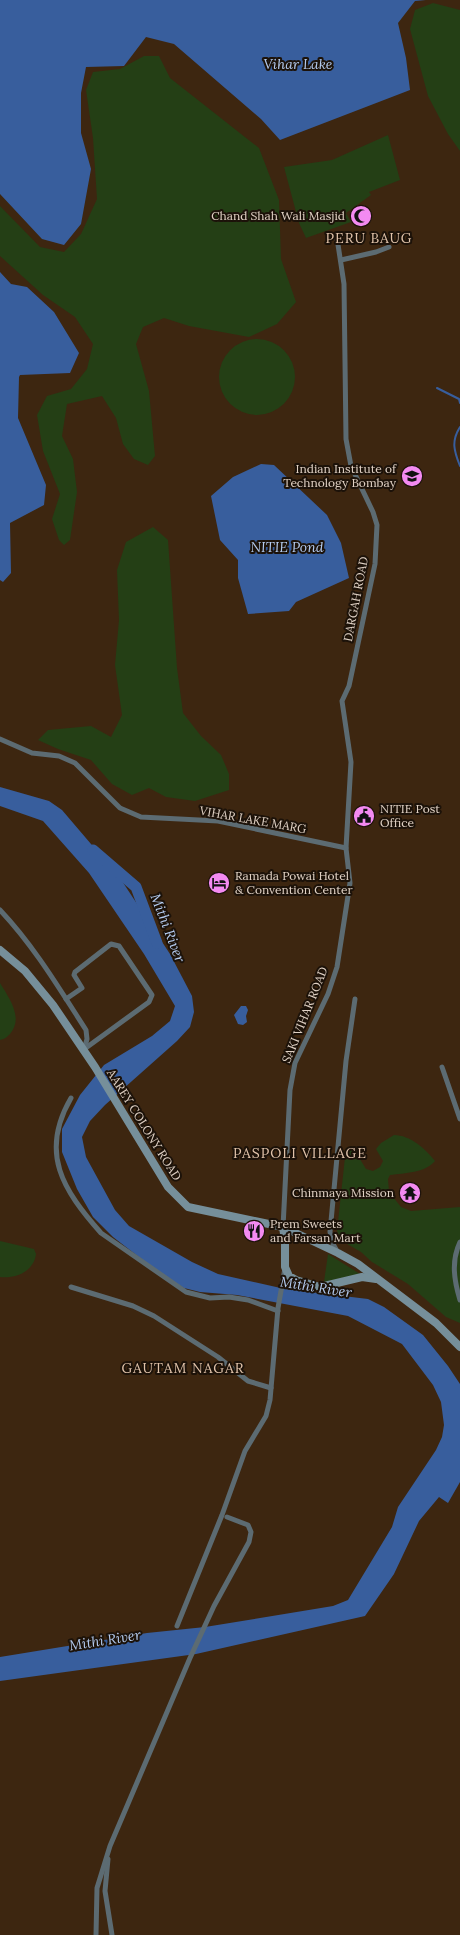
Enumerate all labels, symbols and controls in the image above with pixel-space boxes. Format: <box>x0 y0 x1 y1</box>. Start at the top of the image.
water label: Vihar Lake <box>263 55 333 73</box>
mosque icon: Chand Shah Wali Masjid <box>349 204 373 228</box>
place label: Chand Shah Wali Masjid <box>211 208 345 223</box>
district label: PERU BAUG <box>326 229 412 247</box>
place label: Indian Institute of Technology Bombay <box>283 461 397 490</box>
school or university icon: Indian Institute of Technology Bombay <box>400 464 424 488</box>
water label: NITIE Pond <box>250 538 324 556</box>
street label: DARGAH ROAD <box>340 555 371 643</box>
place label: NITIE Post Office <box>380 801 440 830</box>
street label: VIHAR LAKE MARG <box>198 803 308 836</box>
public building icon: NITIE Post Office <box>352 804 376 828</box>
place label: Ramada Powai Hotel & Convention Center <box>235 868 353 897</box>
hotel icon: Ramada Powai Hotel & Convention Center <box>207 871 231 895</box>
water label: Mithi River <box>147 891 190 966</box>
street label: SAKI VIHAR ROAD <box>278 964 331 1065</box>
street label: AAREY COLONY ROAD <box>103 1065 185 1183</box>
district label: PASPOLI VILLAGE <box>233 1144 367 1162</box>
temple icon: Chinmaya Mission <box>398 1181 422 1205</box>
place label: Chinmaya Mission <box>292 1185 394 1200</box>
place label: Prem Sweets and Farsan Mart <box>270 1216 361 1245</box>
restaurant icon: Prem Sweets and Farsan Mart <box>242 1219 266 1243</box>
water label: Mithi River <box>279 1272 354 1302</box>
district label: GAUTAM NAGAR <box>121 1359 245 1377</box>
water label: Mithi River <box>68 1625 143 1655</box>

